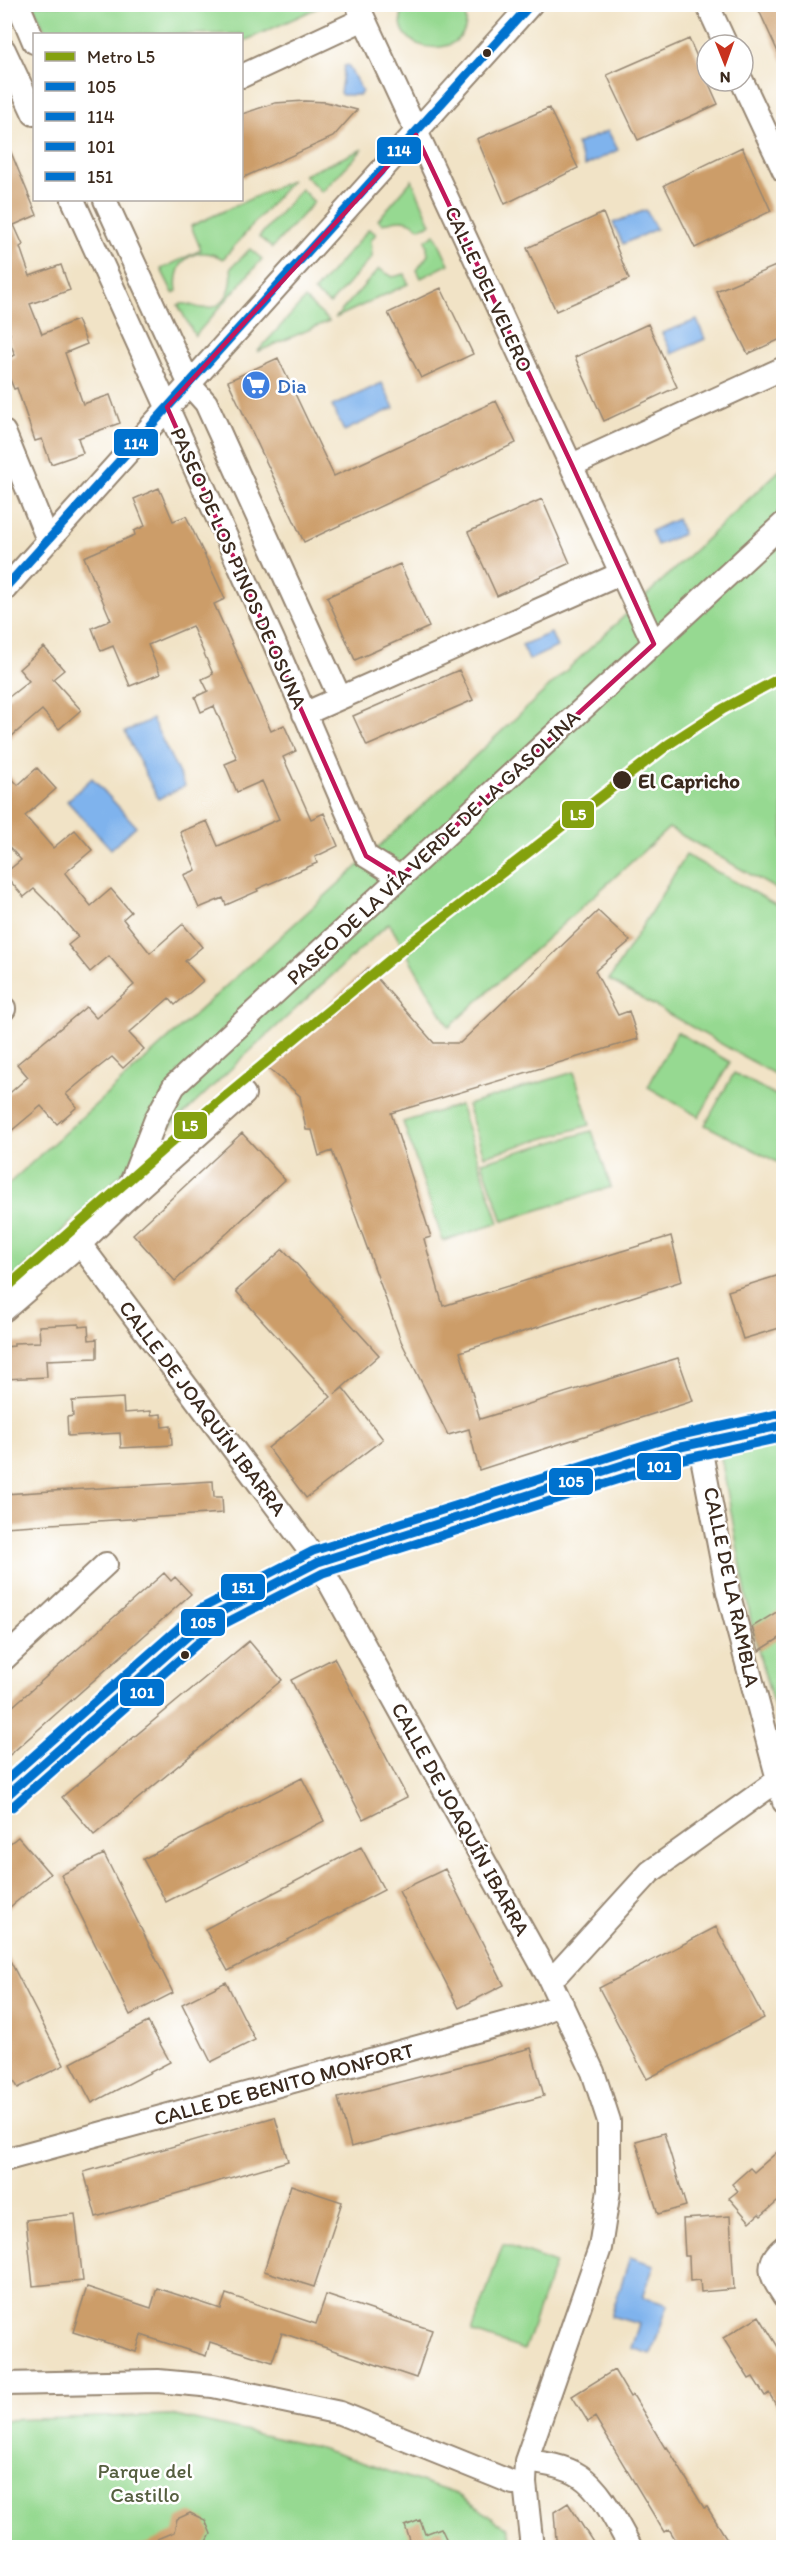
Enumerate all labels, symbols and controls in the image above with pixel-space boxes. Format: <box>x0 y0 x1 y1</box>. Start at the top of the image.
legend <box>33 33 243 201</box>
north arrow <box>695 33 755 93</box>
text: Metro L5 <box>87 46 155 68</box>
unlabelled marker <box>481 47 493 59</box>
text: N <box>720 68 731 87</box>
text: 105 <box>87 76 116 98</box>
text: 114 <box>87 106 115 128</box>
text: 101 <box>87 136 115 158</box>
line badge: 114 <box>376 136 422 165</box>
text: 114 <box>387 141 412 160</box>
text: 151 <box>87 166 113 188</box>
street label: CALLE DEL VELERO <box>440 202 538 376</box>
supermarket icon: Dia <box>240 369 272 401</box>
place label: Dia <box>277 373 307 398</box>
street label: PASEO DE LOS PINOS DE OSUNA <box>165 423 313 713</box>
line badge: 114 <box>113 428 159 457</box>
text: 114 <box>124 434 149 453</box>
street label: PASEO DE LA VÍA VERDE DE LA GASOLINA <box>281 704 585 990</box>
place label: El Capricho <box>638 768 740 794</box>
marker: El Capricho <box>611 769 633 791</box>
line badge: L5 <box>561 800 595 829</box>
text: L5 <box>570 805 587 824</box>
line badge: L5 <box>173 1111 208 1140</box>
text: L5 <box>182 1116 199 1135</box>
street label: CALLE DE JOAQUÍN IBARRA <box>114 1296 292 1521</box>
line badge: 101 <box>636 1452 682 1481</box>
text: 101 <box>647 1457 672 1476</box>
line badge: 105 <box>548 1467 594 1496</box>
text: 105 <box>558 1472 584 1491</box>
street label: CALLE DE LA RAMBLA <box>699 1485 766 1690</box>
line badge: 151 <box>220 1573 266 1601</box>
text: 151 <box>231 1578 255 1597</box>
line badge: 105 <box>180 1608 226 1637</box>
text: 105 <box>190 1613 216 1632</box>
unlabelled marker <box>179 1649 191 1661</box>
line badge: 101 <box>119 1678 165 1707</box>
text: 101 <box>130 1683 155 1702</box>
street label: CALLE DE JOAQUÍN IBARRA <box>386 1698 536 1940</box>
street label: CALLE DE BENITO MONFORT <box>151 2037 417 2131</box>
park label: Parque del Castillo <box>97 2458 193 2507</box>

